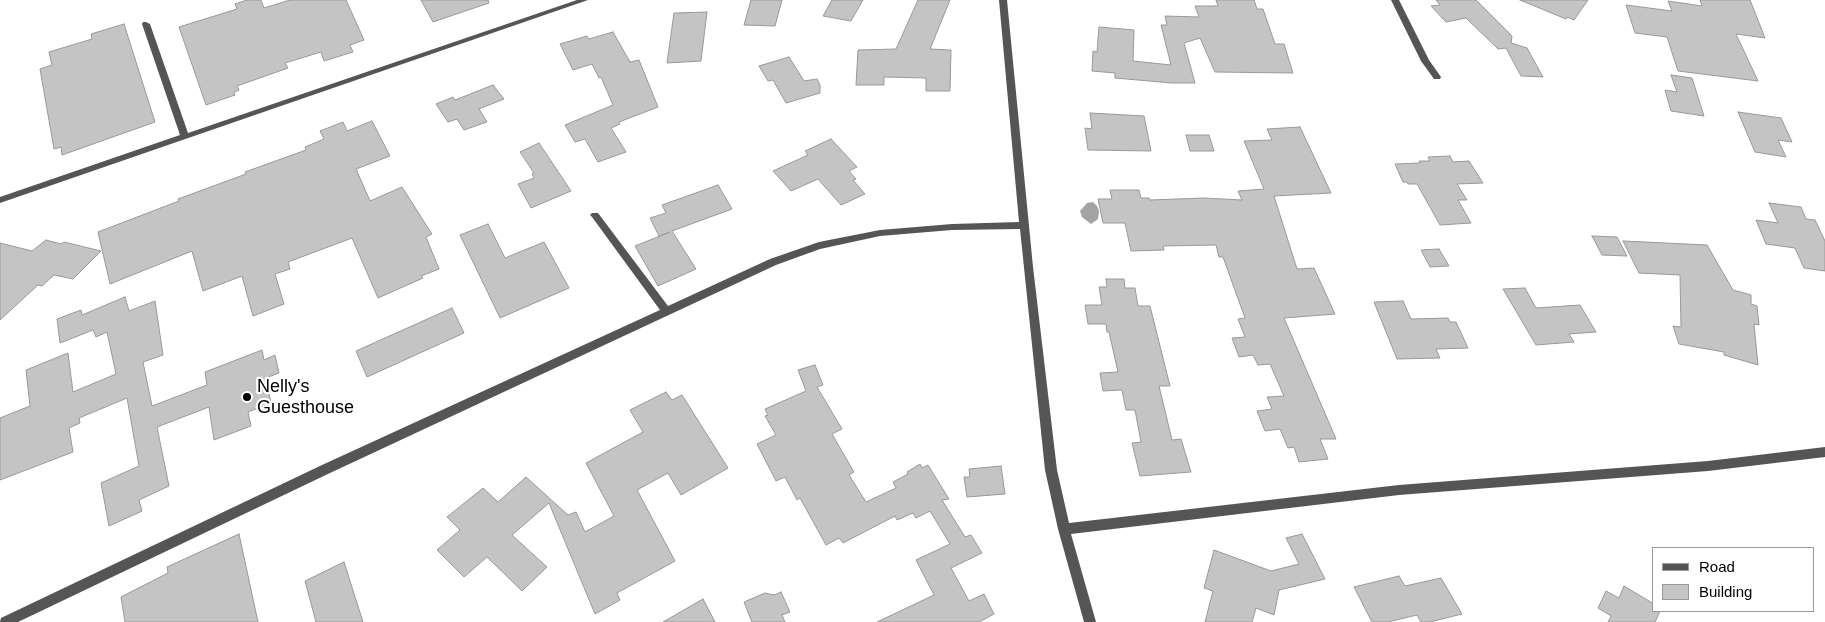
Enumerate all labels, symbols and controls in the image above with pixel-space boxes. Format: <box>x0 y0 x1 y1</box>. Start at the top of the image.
place label: Nelly's Guesthouse <box>257 376 354 418</box>
marker: Nelly's Guesthouse <box>241 391 253 403</box>
legend <box>1652 547 1815 612</box>
text: Road <box>1699 558 1735 575</box>
text: Building <box>1699 583 1752 600</box>

